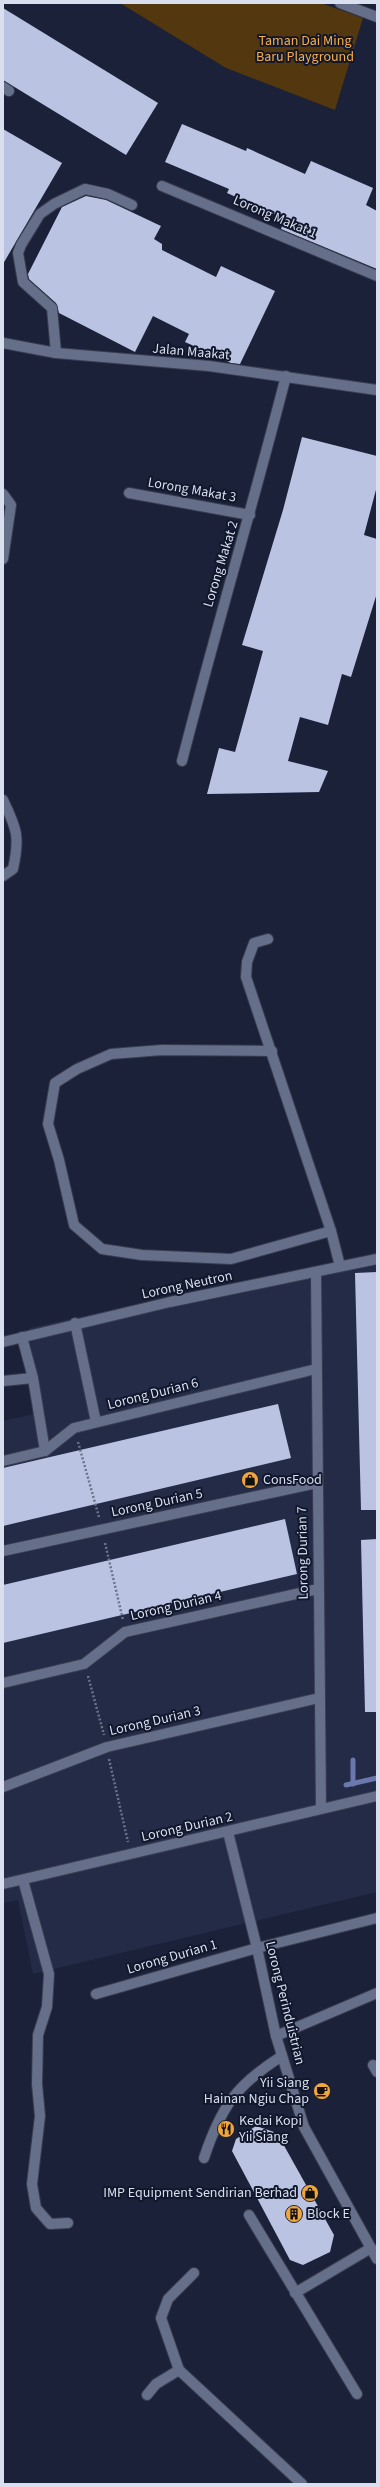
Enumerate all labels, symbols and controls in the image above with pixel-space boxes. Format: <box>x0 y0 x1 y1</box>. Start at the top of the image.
park label: Taman Dai Ming Baru Playground <box>256 31 354 67</box>
street label: Lorong Makat 1 <box>230 190 320 244</box>
street label: Jalan Maakat <box>152 339 231 365</box>
street label: Lorong Makat 3 <box>146 472 238 508</box>
street label: Lorong Makat 2 <box>198 518 244 610</box>
street label: Lorong Neutron <box>140 1266 234 1304</box>
street label: Lorong Durian 6 <box>105 1373 201 1415</box>
shop icon: ConsFood <box>240 1470 260 1490</box>
place label: ConsFood <box>263 1470 322 1490</box>
street label: Lorong Durian 5 <box>109 1484 205 1522</box>
street label: Lorong Durian 7 <box>292 1506 314 1600</box>
street label: Lorong Durian 4 <box>128 1586 224 1626</box>
street label: Lorong Durian 3 <box>107 1701 203 1741</box>
street label: Lorong Durian 2 <box>139 1807 235 1847</box>
street label: Lorong Durian 1 <box>125 1935 220 1979</box>
street label: Lorong Perinduistrian <box>260 1939 310 2067</box>
place label: Yii Siang Hainan Ngiu Chap <box>204 2073 309 2109</box>
cafe icon: Yii Siang Hainan Ngiu Chap <box>312 2081 332 2101</box>
place label: Kedai Kopi Yii Siang <box>238 2111 302 2147</box>
restaurant icon: Kedai Kopi Yii Siang <box>216 2119 236 2139</box>
place label: IMP Equipment Sendirian Berhad <box>103 2183 297 2203</box>
shop icon: IMP Equipment Sendirian Berhad <box>300 2183 320 2203</box>
building icon: Block E <box>284 2204 304 2224</box>
place label: Block E <box>307 2204 350 2224</box>

